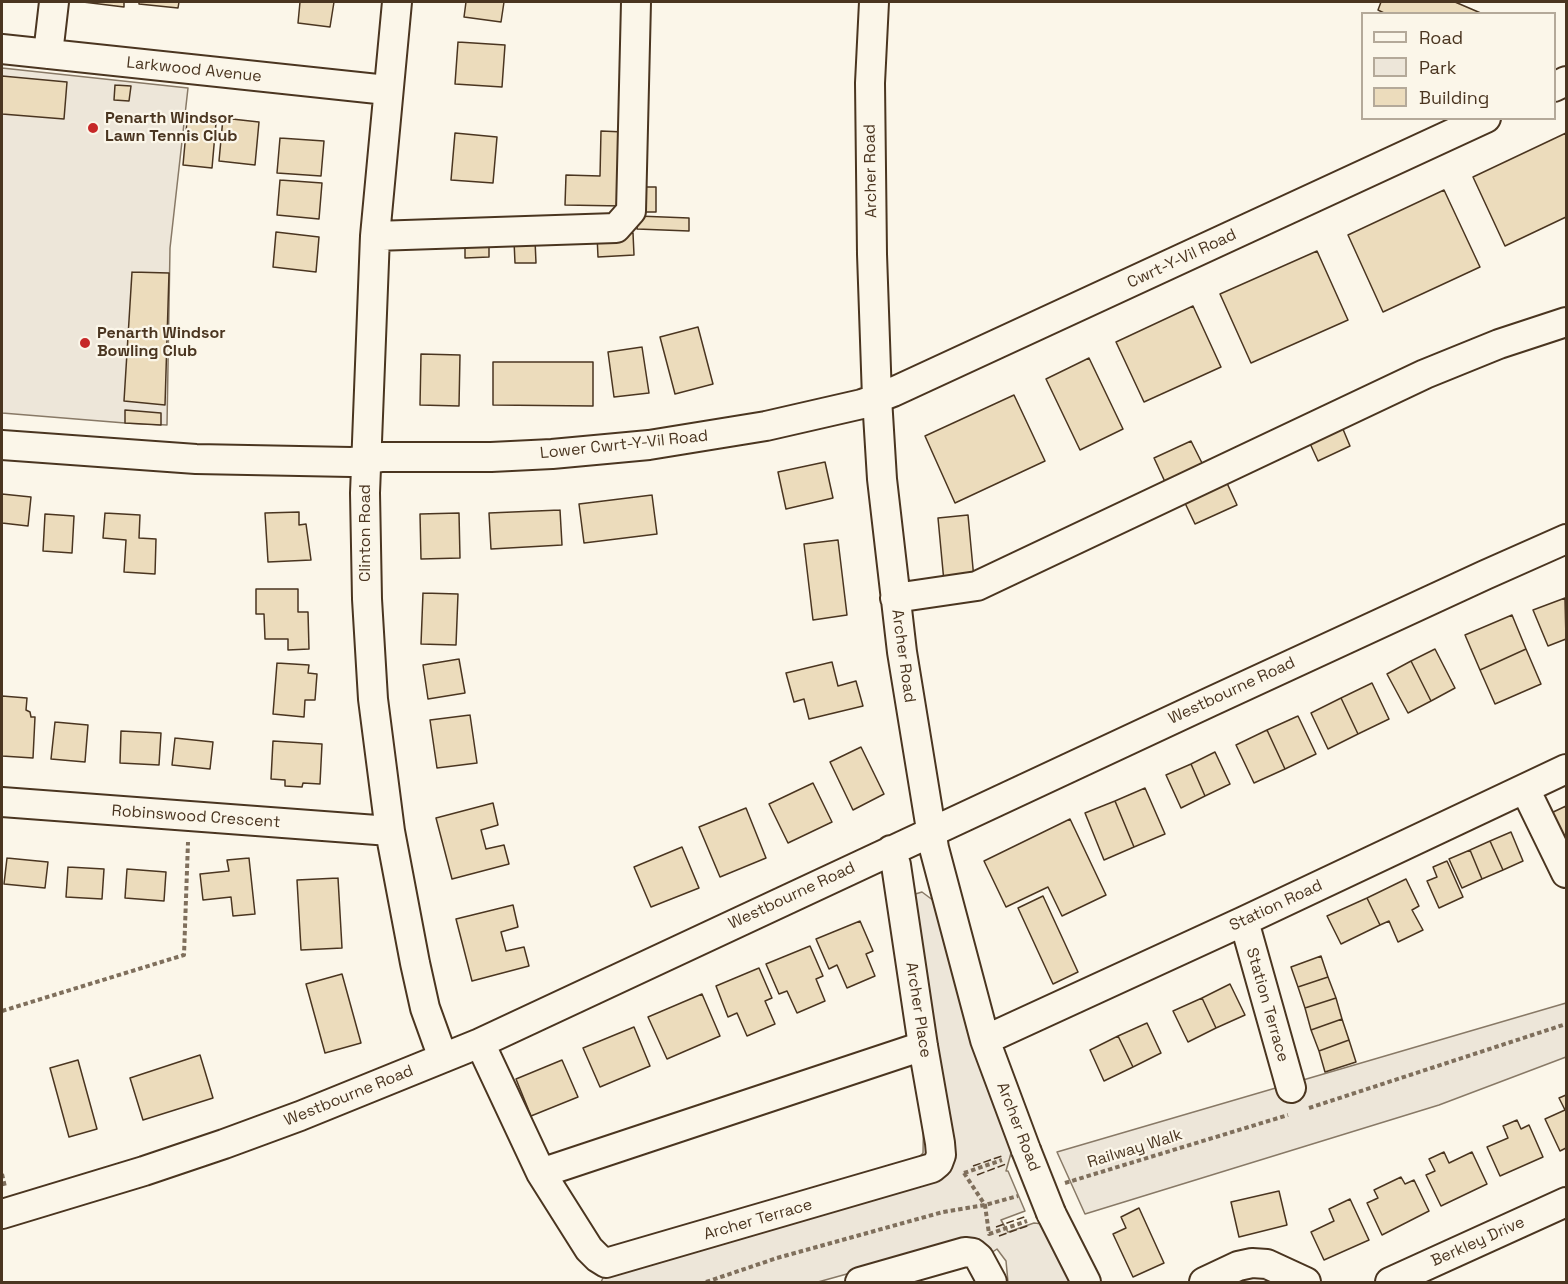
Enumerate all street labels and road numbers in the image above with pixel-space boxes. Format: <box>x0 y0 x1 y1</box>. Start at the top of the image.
street label: Larkwood Avenue <box>125 53 263 87</box>
street label: Archer Road <box>861 124 881 218</box>
street label: Cwrt-Y-Vil Road <box>1124 225 1240 293</box>
street label: Lower Cwrt-Y-Vil Road <box>539 427 709 463</box>
street label: Clinton Road <box>356 484 376 582</box>
street label: Archer Road <box>887 608 919 704</box>
street label: Westbourne Road <box>1166 653 1298 729</box>
street label: Robinswood Crescent <box>111 802 281 832</box>
street label: Westbourne Road <box>726 858 858 934</box>
street label: Station Road <box>1227 876 1325 936</box>
street label: Station Terrace <box>1242 946 1292 1064</box>
street label: Archer Place <box>901 961 935 1059</box>
street label: Westbourne Road <box>282 1061 416 1131</box>
street label: Archer Road <box>992 1080 1044 1174</box>
street label: Railway Walk <box>1085 1125 1185 1173</box>
street label: Archer Terrace <box>702 1195 814 1245</box>
street label: Berkley Drive <box>1428 1213 1528 1271</box>

